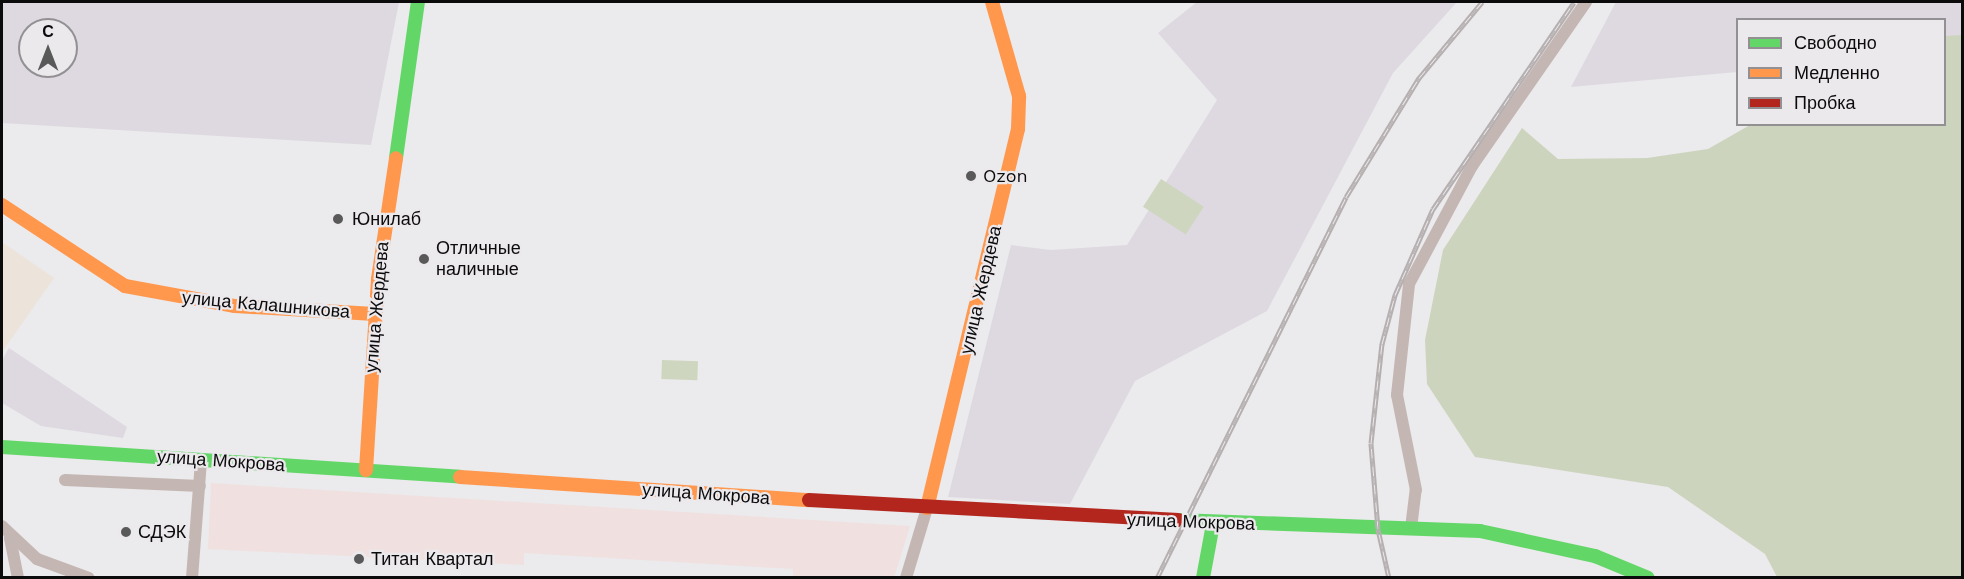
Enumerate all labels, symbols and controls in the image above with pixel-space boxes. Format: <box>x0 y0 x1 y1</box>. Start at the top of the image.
north arrow <box>18 18 78 78</box>
legend <box>1736 18 1946 126</box>
text: С <box>42 22 54 41</box>
text: Свободно <box>1794 32 1877 53</box>
text: Медленно <box>1794 62 1880 83</box>
text: Пробка <box>1794 92 1856 113</box>
place label: Ozon <box>983 165 1028 187</box>
marker: Ozon <box>964 169 978 183</box>
place label: Юнилаб <box>352 208 421 230</box>
marker: Юнилаб <box>329 210 347 228</box>
street label: улица Жердева <box>956 223 1006 357</box>
place label: Отличные наличные <box>436 238 521 280</box>
street label: улица Жердева <box>361 241 393 373</box>
marker: Отличные наличные <box>417 252 431 266</box>
street label: улица Калашникова <box>181 287 351 323</box>
street label: улица Мокрова <box>156 446 286 476</box>
street label: улица Мокрова <box>641 479 771 509</box>
street label: улица Мокрова <box>1127 509 1255 535</box>
place label: СДЭК <box>138 521 186 543</box>
marker: СДЭК <box>119 525 133 539</box>
place label: Титан Квартал <box>371 548 493 570</box>
marker: Титан Квартал <box>352 552 366 566</box>

